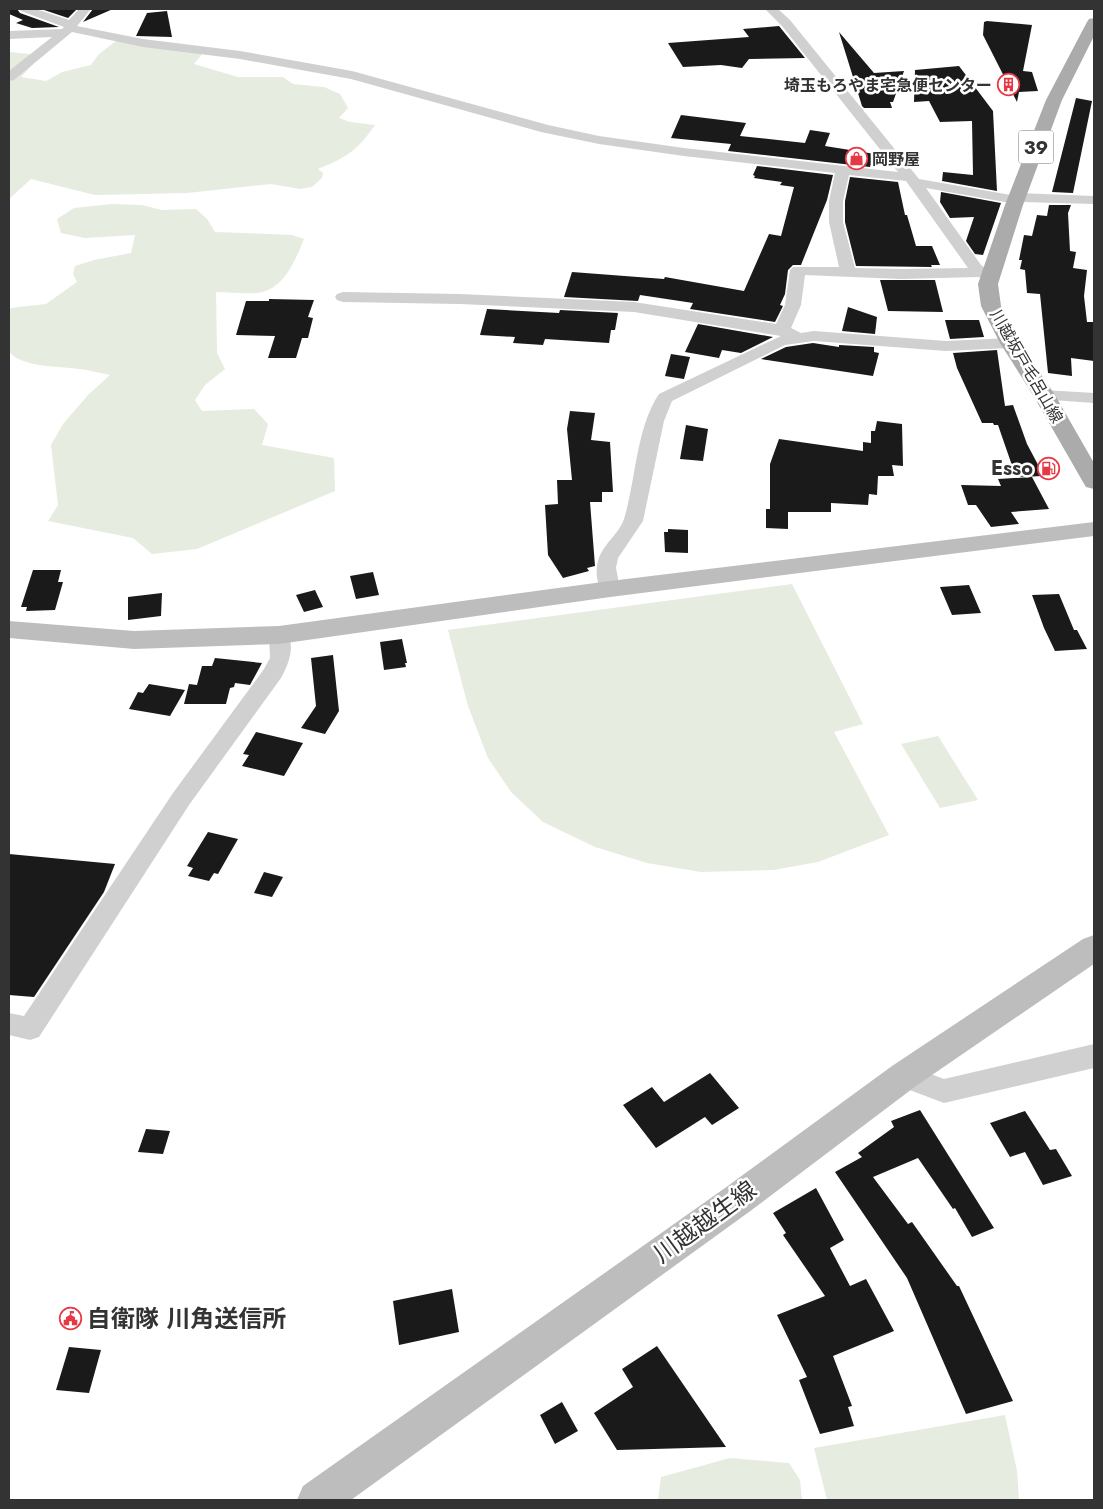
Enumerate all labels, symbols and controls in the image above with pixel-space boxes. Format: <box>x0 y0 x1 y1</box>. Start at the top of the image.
building icon: 埼玉もろやま宅急便センター <box>996 73 1020 97</box>
place label: 埼玉もろやま宅急便センター <box>784 74 992 97</box>
road number: 39 <box>1018 130 1054 163</box>
shop icon: 岡野屋 <box>844 147 868 171</box>
place label: 岡野屋 <box>872 148 920 171</box>
street label: 川越坂戸毛呂山線 <box>985 305 1069 427</box>
place label: Esso <box>991 454 1033 483</box>
fuel station icon: Esso <box>1037 456 1061 480</box>
street label: 川越越生線 <box>646 1172 764 1271</box>
place label: 自衛隊 川角送信所 <box>87 1301 286 1336</box>
public building icon: 自衛隊 川角送信所 <box>59 1307 83 1331</box>

